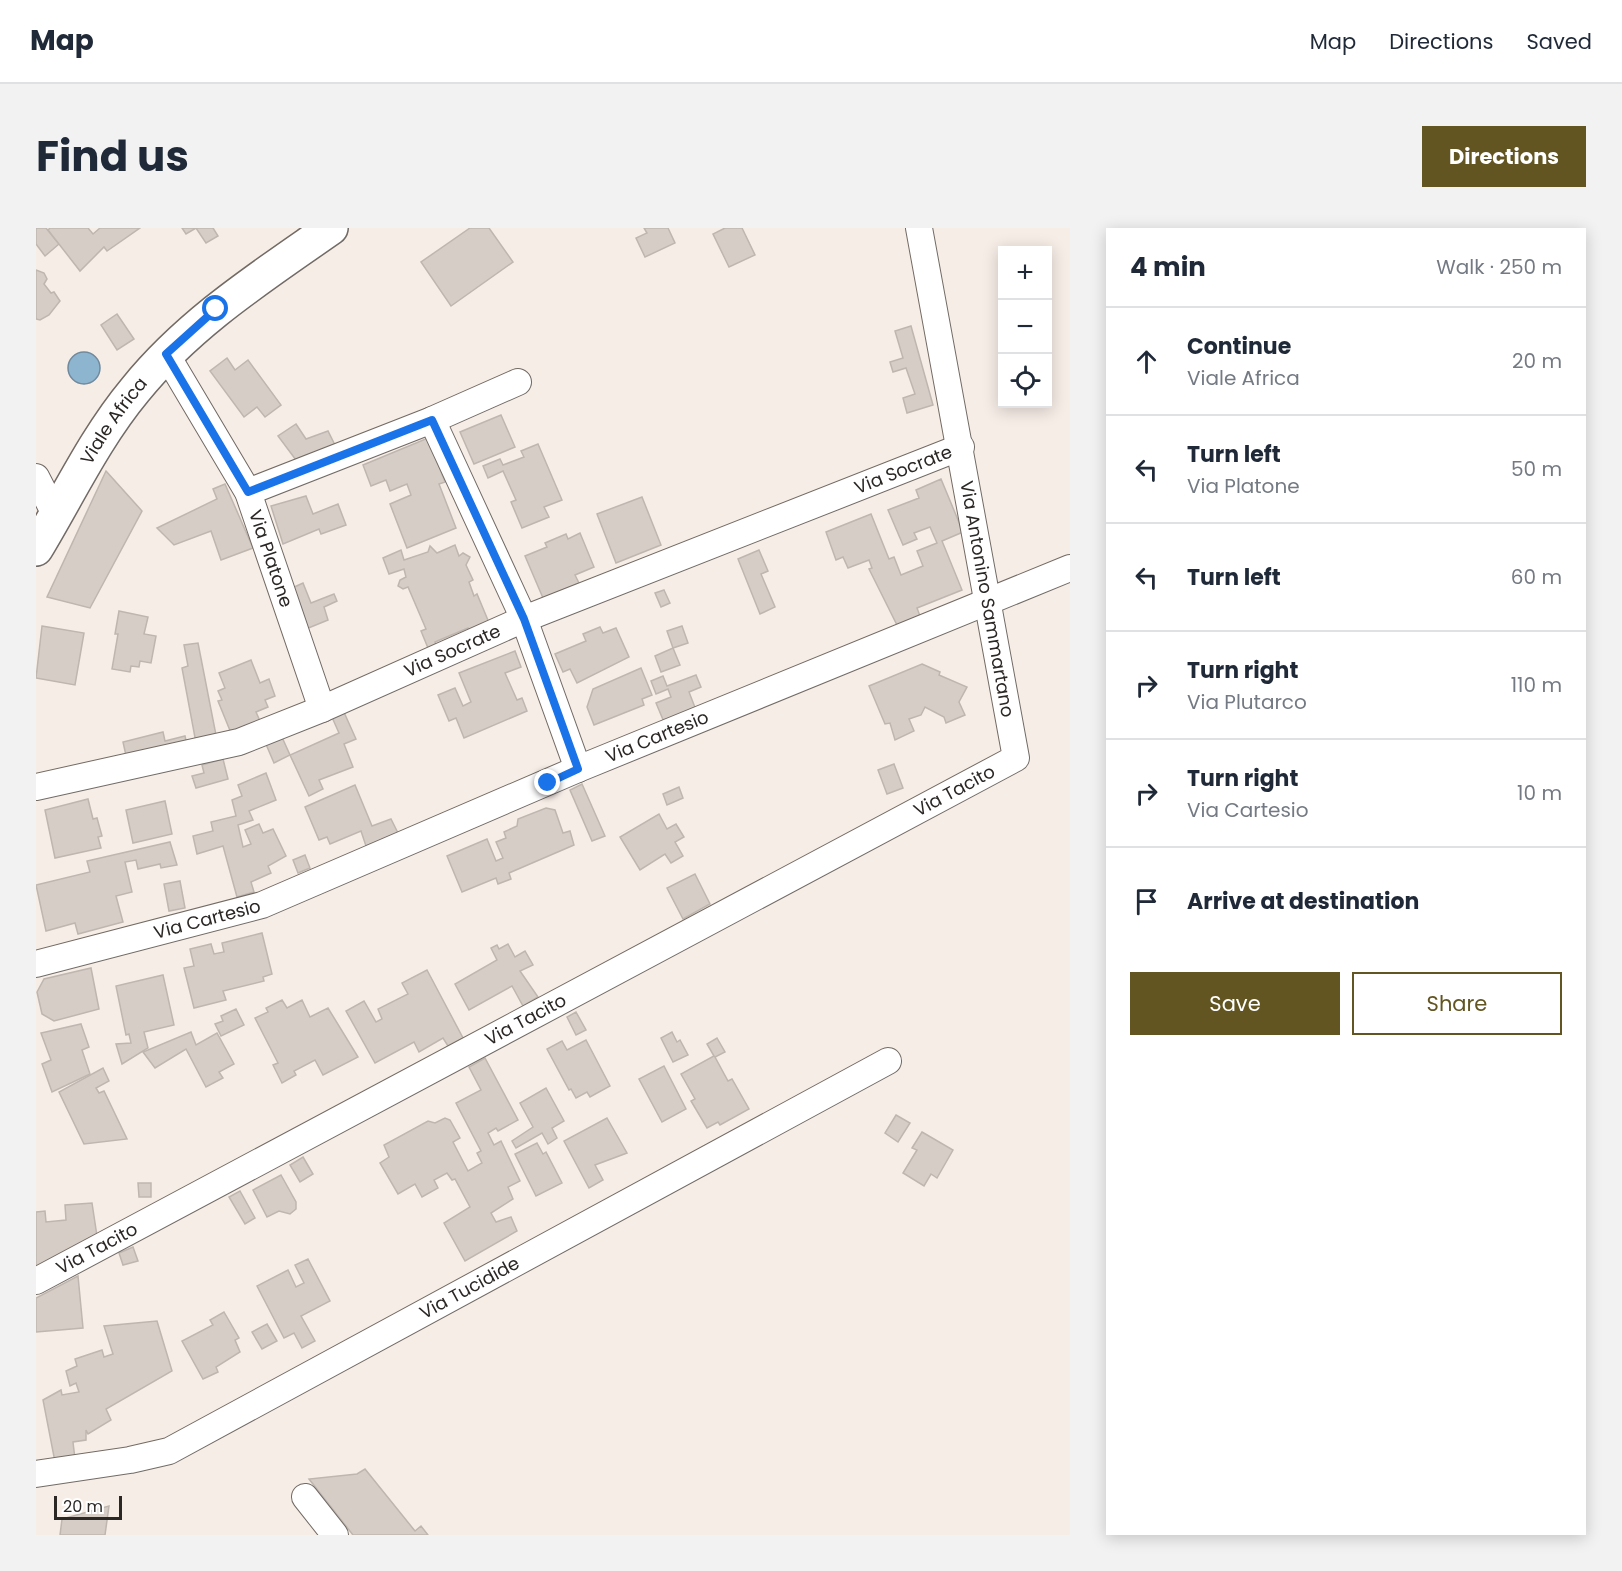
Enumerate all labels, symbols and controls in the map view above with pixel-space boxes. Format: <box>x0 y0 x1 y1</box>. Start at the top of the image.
text: Map <box>30 21 94 60</box>
text: Map <box>1310 27 1356 56</box>
text: Directions <box>1389 27 1493 56</box>
text: Saved <box>1526 27 1592 56</box>
button: Directions <box>1422 126 1586 187</box>
text: Find us <box>36 127 189 186</box>
map controls <box>998 246 1052 408</box>
button: + <box>998 246 1052 300</box>
text: 4 min <box>1130 249 1206 285</box>
text: Walk · 250 m <box>1436 253 1562 281</box>
route start <box>202 295 228 321</box>
button: − <box>998 300 1052 354</box>
text: Continue <box>1187 331 1291 362</box>
icon: ahead <box>1130 345 1163 378</box>
text: 20 m <box>1512 347 1562 375</box>
button: locate <box>998 354 1052 408</box>
text: Viale Africa <box>1187 364 1300 392</box>
street label: Viale Africa <box>74 371 153 469</box>
street label: Via Socrate <box>850 439 956 500</box>
text: Turn left <box>1187 439 1281 470</box>
icon: left <box>1130 453 1163 486</box>
text: 50 m <box>1511 455 1562 483</box>
text: Via Platone <box>1187 472 1300 500</box>
street label: Via Antonino Sammartano <box>954 479 1021 719</box>
street label: Via Platone <box>243 507 299 611</box>
icon: left <box>1130 561 1163 594</box>
text: Turn left <box>1187 562 1281 593</box>
text: 60 m <box>1511 563 1562 591</box>
street label: Via Socrate <box>400 618 504 683</box>
text: Turn right <box>1187 655 1298 686</box>
icon: right <box>1130 669 1163 702</box>
text: 110 m <box>1511 671 1562 699</box>
text: Via Plutarco <box>1187 688 1307 716</box>
street label: Via Cartesio <box>601 704 712 769</box>
street label: Via Tacito <box>909 758 999 822</box>
text: Turn right <box>1187 763 1298 794</box>
route end <box>534 769 560 795</box>
icon: right <box>1130 777 1163 810</box>
text: 10 m <box>1517 779 1562 807</box>
text: Via Cartesio <box>1187 796 1309 824</box>
icon: arrive <box>1130 885 1163 918</box>
text: Arrive at destination <box>1187 886 1419 917</box>
street label: Via Cartesio <box>151 893 263 945</box>
button: Save <box>1130 972 1340 1035</box>
button: Share <box>1352 972 1562 1035</box>
street label: Via Tacito <box>480 987 571 1051</box>
street label: Via Tacito <box>52 1216 142 1280</box>
street label: Via Tucidide <box>415 1250 524 1325</box>
scale bar <box>54 1493 122 1520</box>
text: 20 m <box>63 1495 103 1518</box>

